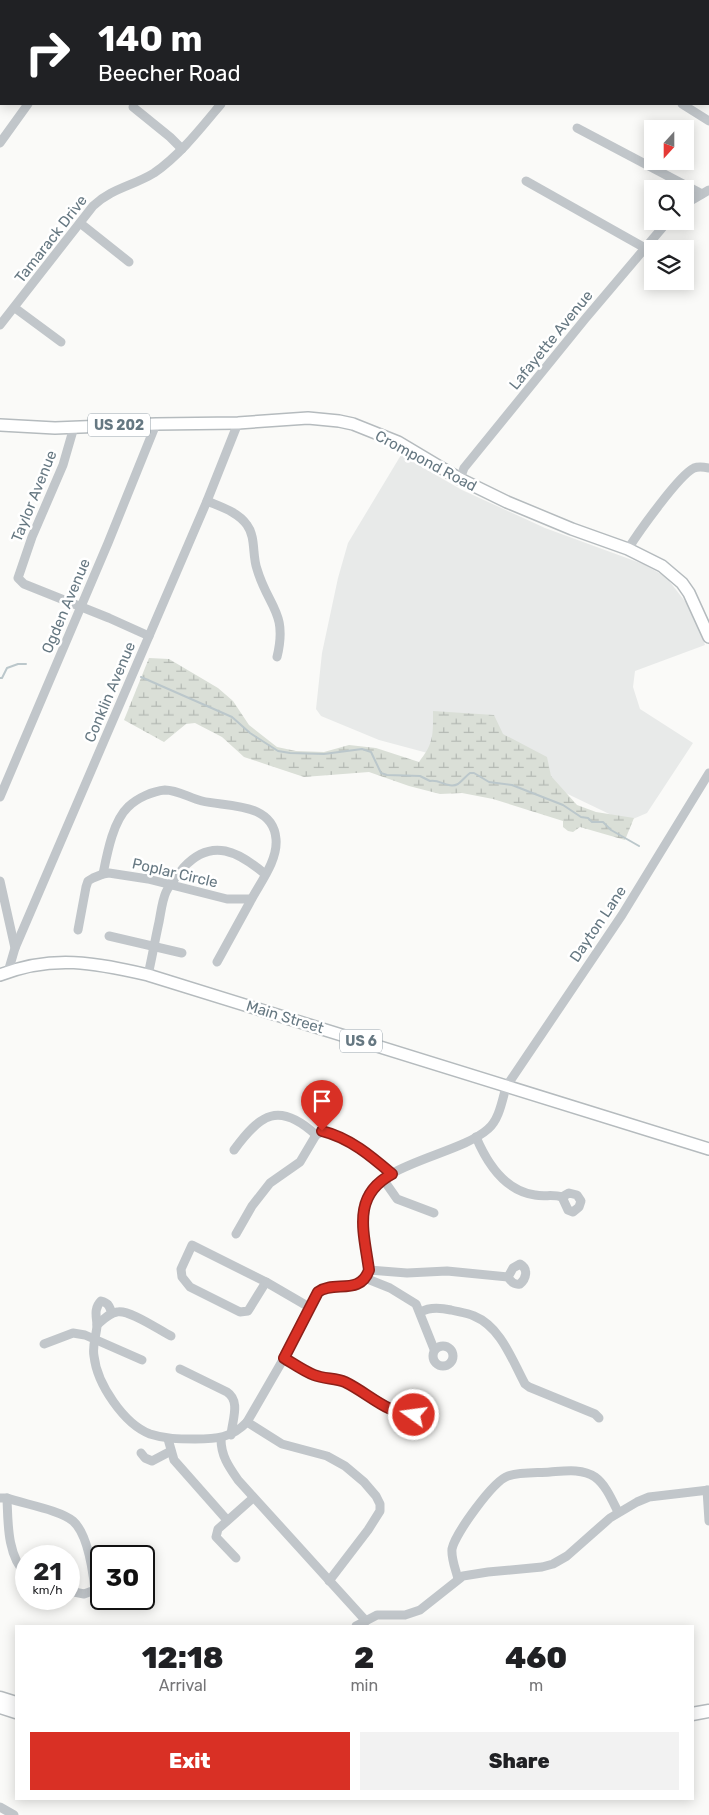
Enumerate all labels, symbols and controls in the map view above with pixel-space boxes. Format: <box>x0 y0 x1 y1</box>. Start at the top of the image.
text: 140 m <box>98 18 203 60</box>
icon: right <box>15 20 80 85</box>
text: Beecher Road <box>98 60 241 87</box>
north arrow <box>644 120 694 170</box>
map controls <box>644 120 694 290</box>
button: search <box>644 180 694 230</box>
street label: Tamarack Drive <box>11 191 91 287</box>
button: layers <box>644 240 694 290</box>
street label: Lafayette Avenue <box>505 287 597 393</box>
road number: US 202 <box>88 414 150 436</box>
street label: Crompond Road <box>372 427 480 495</box>
street label: Taylor Avenue <box>7 448 61 544</box>
street label: Ogden Avenue <box>38 556 94 656</box>
street label: Conklin Avenue <box>81 639 139 745</box>
street label: Poplar Circle <box>130 854 220 892</box>
street label: Dayton Lane <box>566 882 630 966</box>
street label: Main Street <box>244 997 326 1037</box>
road number: US 6 <box>340 1030 382 1052</box>
pin <box>301 1080 343 1131</box>
icon: arrive <box>308 1087 336 1115</box>
position arrow <box>387 1388 439 1440</box>
speed limit sign: 30 <box>90 1545 155 1610</box>
text: 21 <box>33 1557 62 1586</box>
text: km/h <box>33 1583 62 1597</box>
text: 12:18 <box>142 1640 224 1676</box>
text: 2 <box>354 1640 374 1676</box>
text: 460 <box>505 1640 567 1676</box>
text: Arrival <box>159 1676 207 1695</box>
text: min <box>350 1676 378 1695</box>
text: m <box>529 1676 543 1695</box>
button: Exit <box>30 1732 350 1790</box>
button: Share <box>360 1732 679 1790</box>

